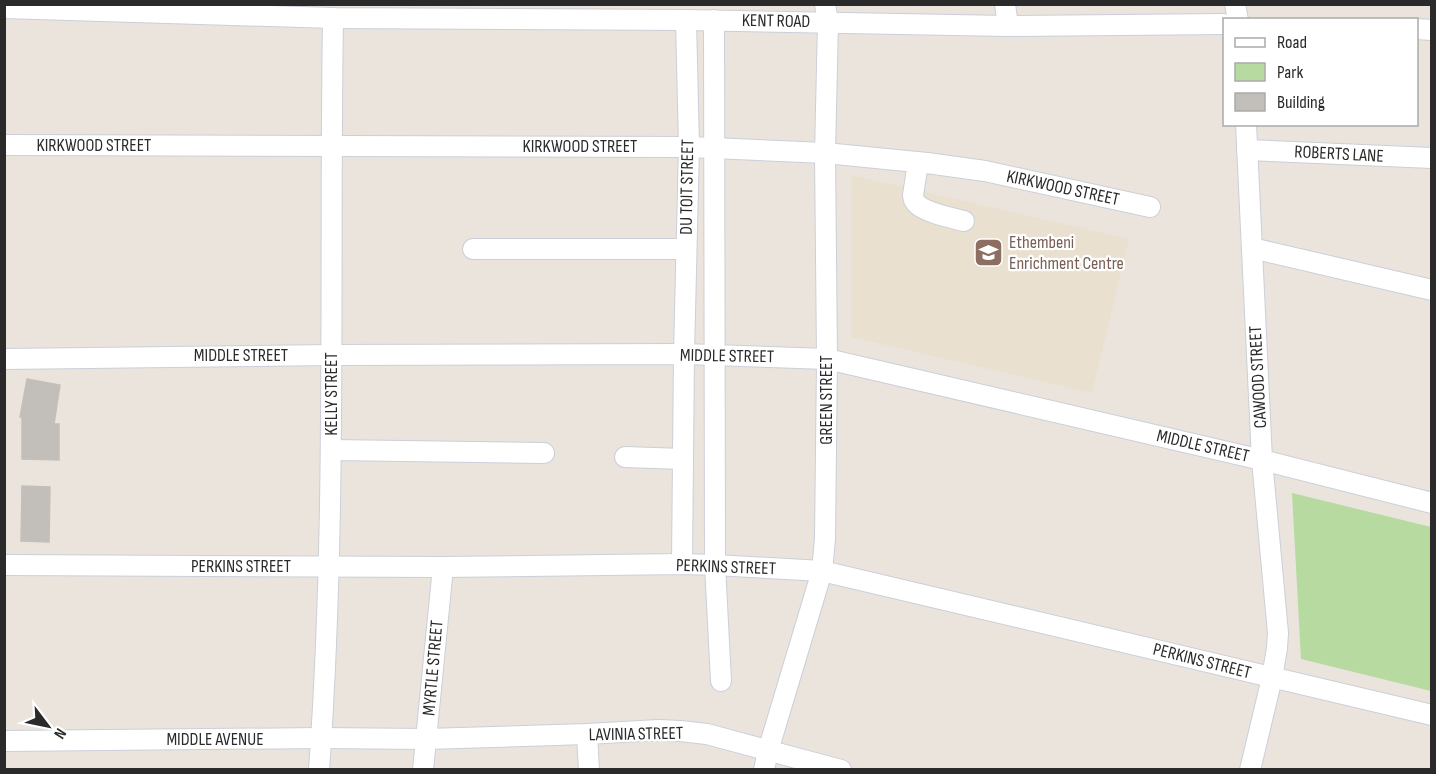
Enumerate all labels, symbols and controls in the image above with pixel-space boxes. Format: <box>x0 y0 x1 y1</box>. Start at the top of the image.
street label: KENT ROAD <box>742 10 810 32</box>
legend <box>1223 18 1418 126</box>
text: Road <box>1277 32 1307 53</box>
text: Park <box>1277 62 1303 83</box>
text: Building <box>1277 92 1325 113</box>
street label: KIRKWOOD STREET <box>37 135 151 156</box>
street label: KIRKWOOD STREET <box>523 136 637 157</box>
street label: DU TOIT STREET <box>676 139 698 235</box>
street label: ROBERTS LANE <box>1294 141 1384 167</box>
street label: KIRKWOOD STREET <box>1005 166 1121 210</box>
place label: Ethembeni Enrichment Centre <box>1009 232 1124 274</box>
school or university icon: Ethembeni Enrichment Centre <box>972 236 1004 268</box>
street label: CAWOOD STREET <box>1245 325 1271 429</box>
street label: MIDDLE STREET <box>194 345 288 366</box>
street label: MIDDLE STREET <box>680 345 774 367</box>
street label: KELLY STREET <box>321 352 342 436</box>
street label: GREEN STREET <box>816 355 837 445</box>
street label: MIDDLE STREET <box>1155 425 1251 467</box>
street label: PERKINS STREET <box>676 555 776 579</box>
street label: PERKINS STREET <box>191 556 291 577</box>
street label: MYRTLE STREET <box>418 619 448 717</box>
street label: PERKINS STREET <box>1151 639 1253 683</box>
north arrow <box>18 696 78 756</box>
street label: LAVINIA STREET <box>589 723 683 745</box>
text: N <box>49 724 70 742</box>
street label: MIDDLE AVENUE <box>166 729 264 750</box>

